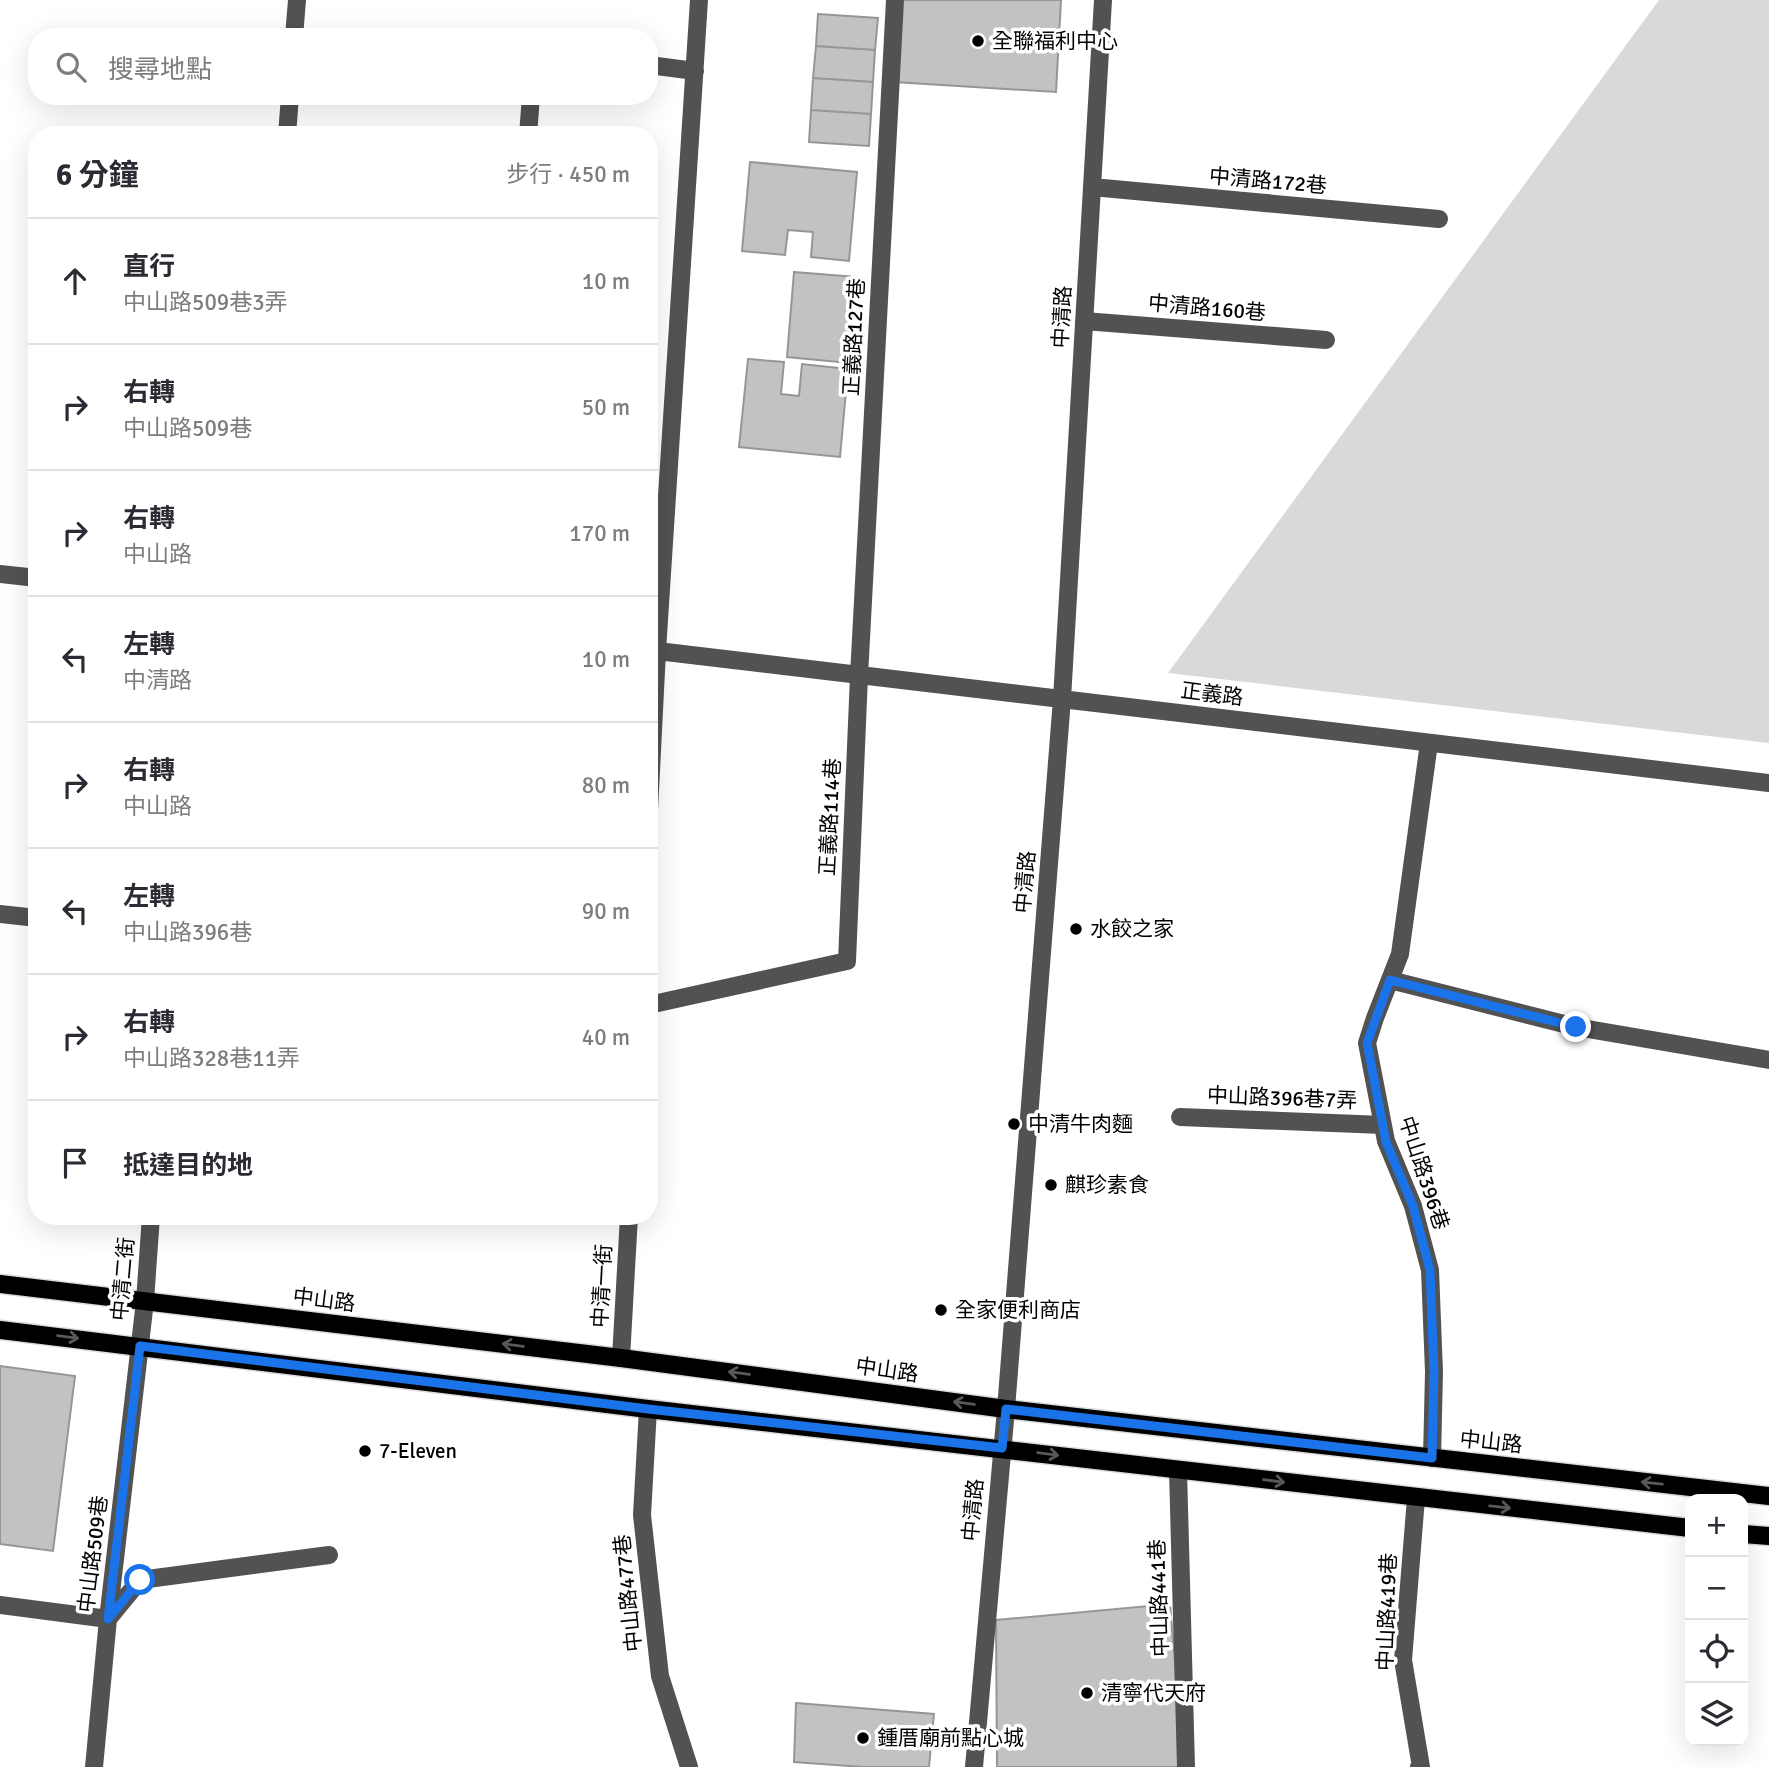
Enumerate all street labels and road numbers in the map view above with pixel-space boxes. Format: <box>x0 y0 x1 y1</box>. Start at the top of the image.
street label: 中清路172巷 <box>1208 163 1328 199</box>
street label: 正義路127巷 <box>838 277 870 397</box>
street label: 中清路 <box>1047 285 1077 349</box>
street label: 中清路160巷 <box>1147 290 1267 326</box>
street label: 正義路 <box>1179 677 1245 711</box>
street label: 正義路114巷 <box>814 757 846 877</box>
street label: 中清路 <box>1009 849 1041 915</box>
street label: 中山路396巷7弄 <box>1206 1082 1358 1114</box>
street label: 中山路396巷 <box>1393 1113 1455 1233</box>
street label: 中清二街 <box>106 1236 140 1322</box>
street label: 中清一街 <box>587 1243 617 1329</box>
street label: 中山路 <box>291 1283 357 1317</box>
street label: 中山路 <box>854 1353 920 1387</box>
street label: 中山路 <box>1458 1426 1524 1458</box>
street label: 中清路 <box>957 1477 989 1543</box>
street label: 中山路509巷 <box>73 1494 113 1614</box>
street label: 中山路477巷 <box>609 1533 647 1653</box>
street label: 中山路441巷 <box>1144 1539 1174 1657</box>
street label: 中山路419巷 <box>1372 1553 1402 1671</box>

